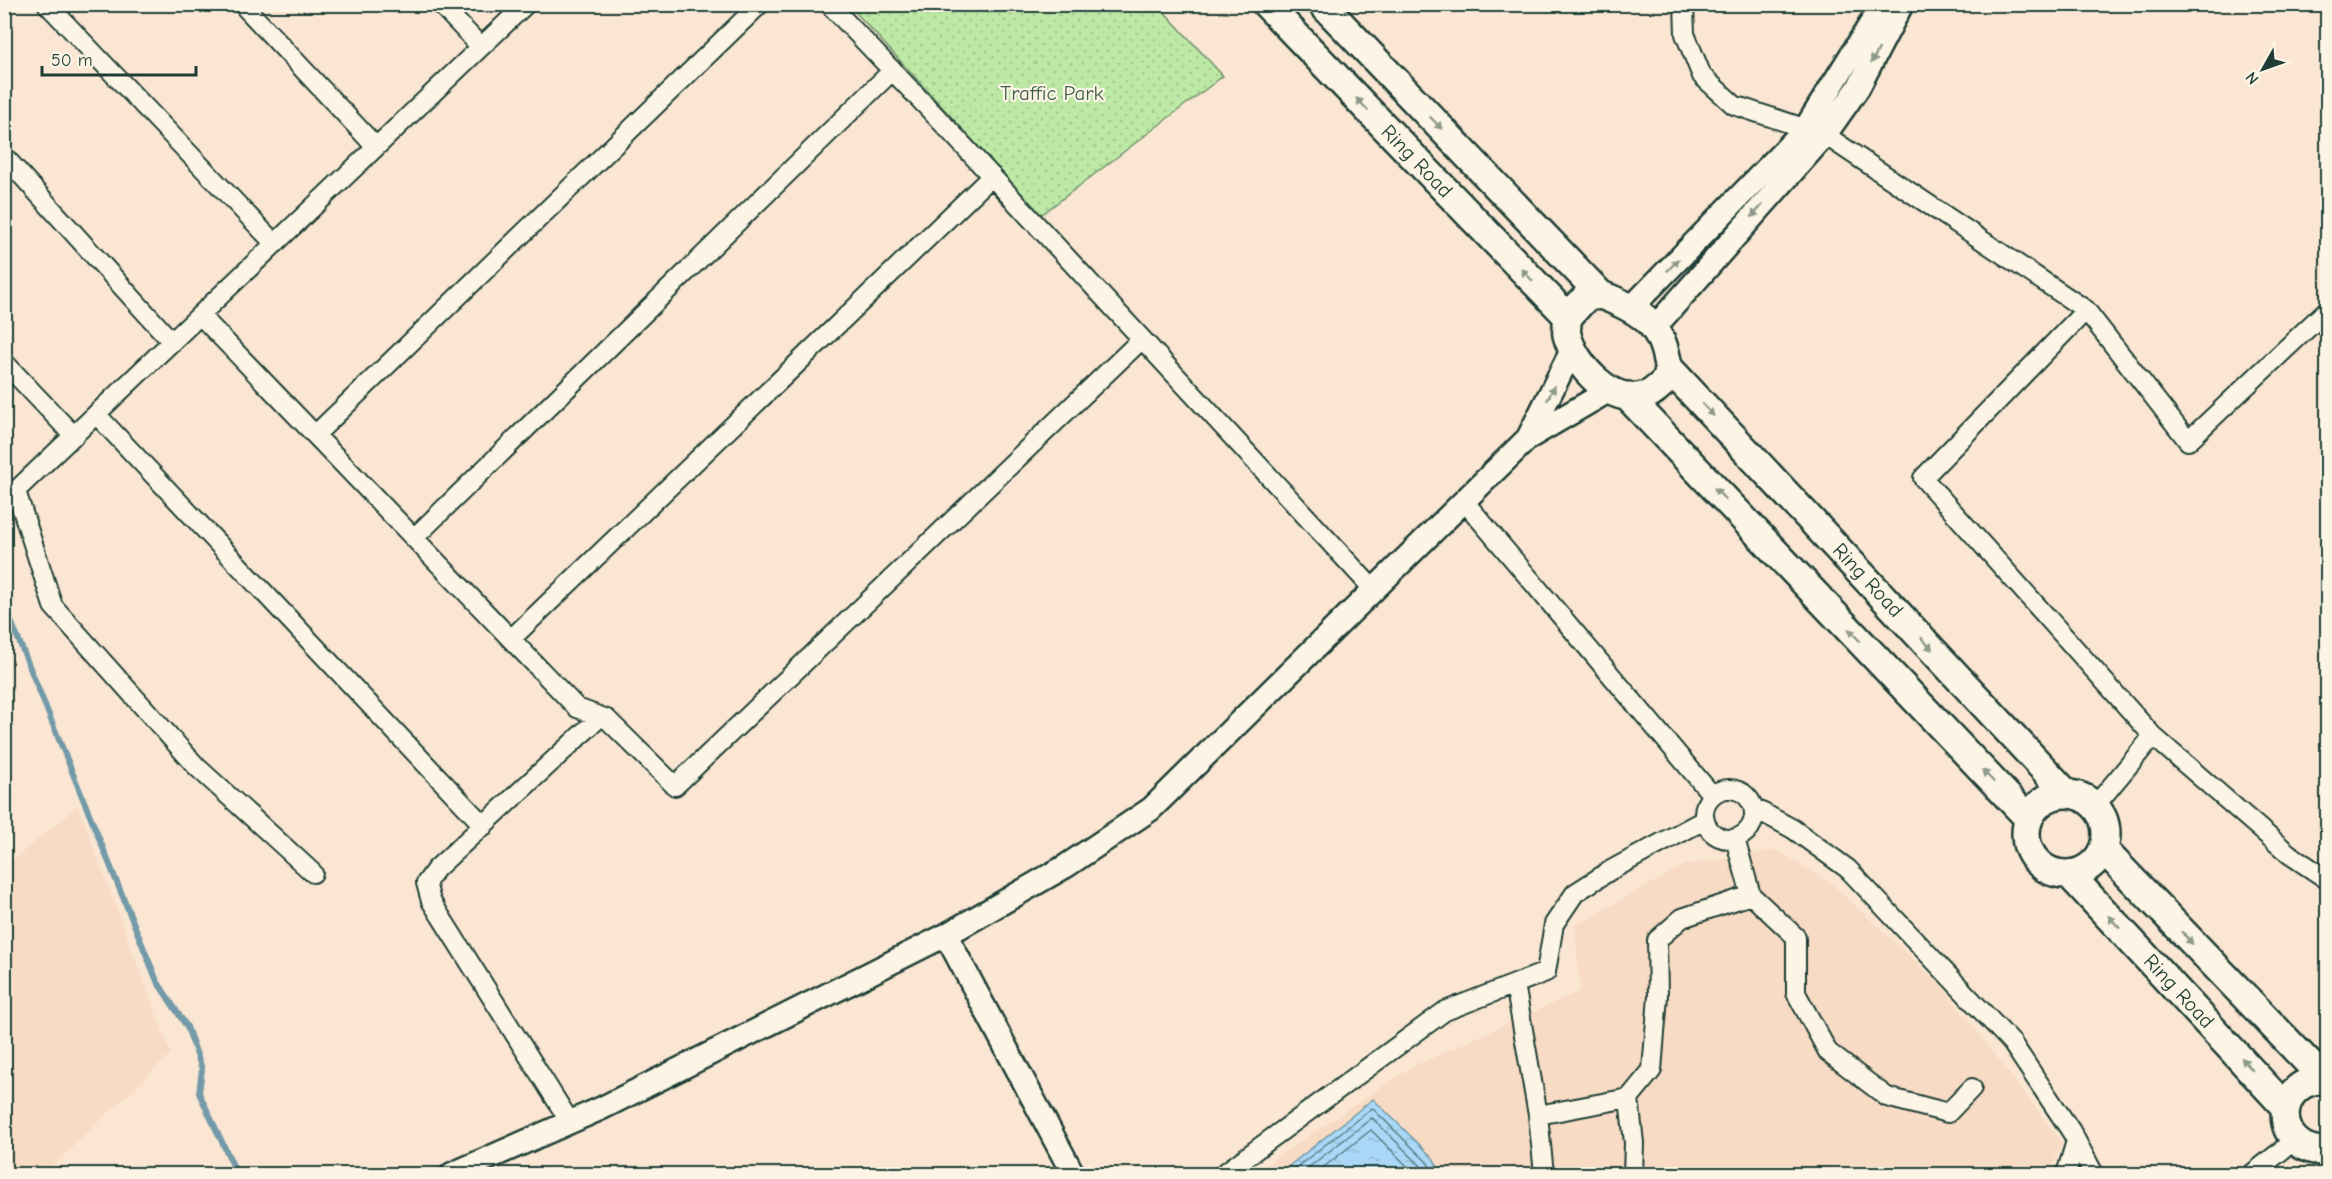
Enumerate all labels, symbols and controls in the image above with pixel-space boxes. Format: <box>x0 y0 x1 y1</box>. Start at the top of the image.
scale bar <box>42 39 196 77</box>
north arrow <box>2233 39 2293 99</box>
one-way arrow <box>1870 48 1880 65</box>
text: 50 m <box>51 50 93 71</box>
text: N <box>2242 68 2263 88</box>
park label: Traffic Park <box>1000 81 1104 105</box>
one-way arrow <box>1356 98 1370 112</box>
one-way arrow <box>1428 115 1442 129</box>
street label: Ring Road <box>1376 119 1458 203</box>
one-way arrow <box>1751 203 1764 219</box>
one-way arrow <box>1665 258 1679 272</box>
one-way arrow <box>1520 267 1534 282</box>
one-way arrow <box>1546 384 1555 401</box>
one-way arrow <box>1701 402 1715 417</box>
one-way arrow <box>1713 486 1727 501</box>
street label: Ring Road <box>1828 538 1908 622</box>
one-way arrow <box>1848 628 1861 643</box>
one-way arrow <box>1920 637 1934 652</box>
one-way arrow <box>1982 770 1996 784</box>
one-way arrow <box>2108 915 2121 930</box>
one-way arrow <box>2180 931 2194 946</box>
street label: Ring Road <box>2139 949 2219 1033</box>
one-way arrow <box>2241 1056 2254 1072</box>

